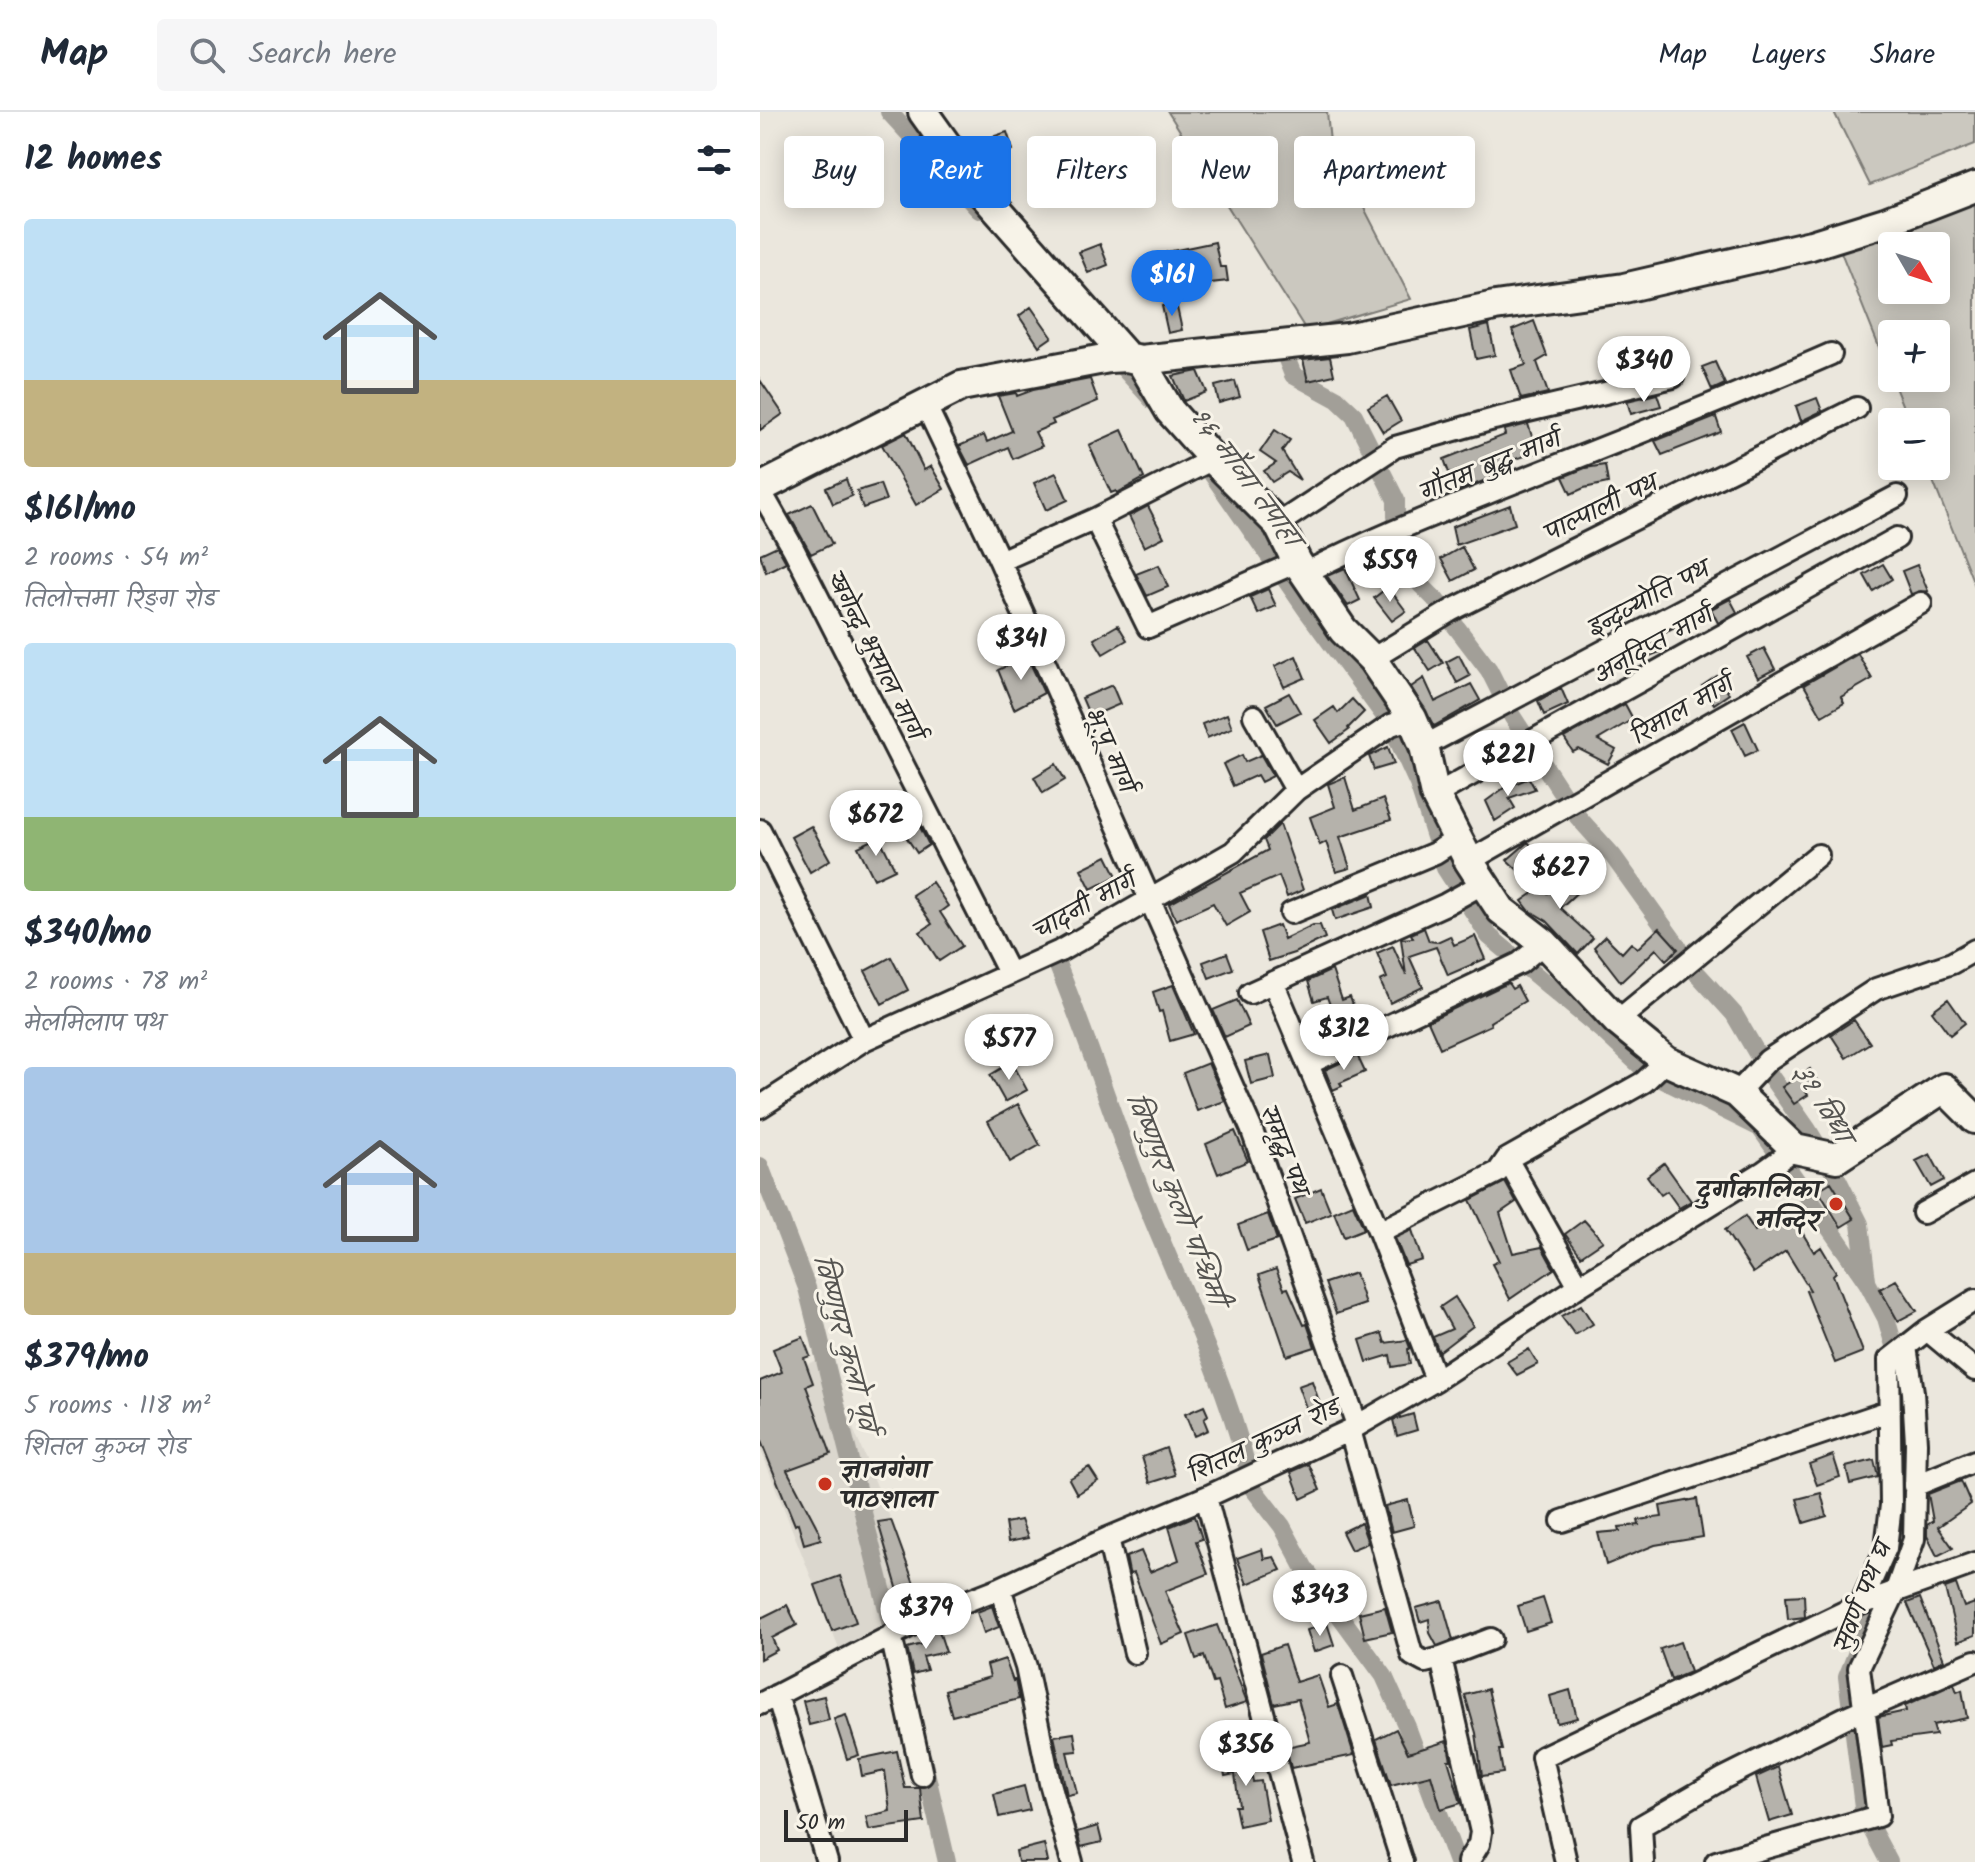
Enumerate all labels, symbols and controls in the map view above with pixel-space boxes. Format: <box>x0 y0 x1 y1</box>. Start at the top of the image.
search box <box>157 19 717 91</box>
text: Map <box>40 25 109 85</box>
text: Search here <box>249 31 396 79</box>
icon: search <box>185 33 229 77</box>
text: Map <box>1658 33 1707 78</box>
text: Layers <box>1751 33 1826 78</box>
text: Share <box>1870 33 1935 78</box>
text: 12 homes <box>24 133 162 187</box>
chip: Buy <box>784 136 884 208</box>
chip: Rent <box>900 136 1011 208</box>
chip: Filters <box>1027 136 1156 208</box>
chip: New <box>1172 136 1278 208</box>
chip: Apartment <box>1294 136 1475 208</box>
icon: filters <box>692 138 736 182</box>
north arrow <box>1878 232 1950 304</box>
map controls <box>1878 232 1950 480</box>
pin: $161 <box>1125 250 1219 318</box>
text: $161 <box>1149 255 1195 297</box>
icon: home <box>308 271 452 415</box>
button: + <box>1878 320 1950 392</box>
pin: $340 <box>1597 336 1691 404</box>
text: $340 <box>1615 341 1673 383</box>
water label: १६ मौजा तपाहा <box>1177 399 1317 564</box>
button: − <box>1878 408 1950 480</box>
street label: गौतम बुद्ध मार्ग <box>1414 417 1573 514</box>
street label: पाल्पाली पथ <box>1537 461 1670 555</box>
text: $161/mo <box>24 483 136 537</box>
pin: $559 <box>1343 536 1437 604</box>
text: 2 rooms · 54 m² <box>24 537 208 579</box>
text: $559 <box>1363 541 1417 583</box>
street label: इन्द्रज्योति पथ <box>1580 547 1722 650</box>
street label: खगेन्द्र भुसाल मार्ग <box>814 564 937 752</box>
text: तिलोत्तमा रिङ्ग रोड <box>24 579 216 621</box>
street label: अनूदिप्त मार्ग <box>1586 593 1726 696</box>
pin: $341 <box>974 614 1068 682</box>
text: $341 <box>995 619 1047 661</box>
street label: रिमाल मार्ग <box>1624 662 1747 757</box>
icon: home <box>308 695 452 839</box>
street label: भू.पू मार्ग <box>1072 702 1149 805</box>
pin: $221 <box>1461 730 1555 798</box>
text: $221 <box>1481 735 1535 777</box>
pin: $672 <box>829 790 923 858</box>
text: $672 <box>848 795 904 837</box>
pin: $627 <box>1513 843 1607 911</box>
text: $627 <box>1532 848 1588 890</box>
street label: चादनी मार्ग <box>1025 858 1150 953</box>
text: $340/mo <box>24 907 152 961</box>
text: 2 rooms · 78 m² <box>24 961 207 1003</box>
text: मेलमिलाप पथ <box>24 1003 164 1045</box>
pin: $312 <box>1297 1004 1391 1072</box>
text: $312 <box>1318 1009 1370 1051</box>
pin: $577 <box>962 1014 1056 1082</box>
text: $577 <box>982 1019 1036 1061</box>
water label: ३१ विधा <box>1779 1055 1867 1159</box>
water label: विष्णुपुर कुलो पश्चिमी <box>1112 1086 1241 1320</box>
street label: समृद्ध पथ <box>1247 1100 1321 1206</box>
icon: home <box>308 1119 452 1263</box>
place label: दुर्गाकालिका मन्दिर <box>1695 1170 1826 1242</box>
marker: दुर्गाकालिका मन्दिर <box>1827 1195 1845 1213</box>
water label: विष्णुपुर कुलो पूर्व <box>799 1250 891 1446</box>
text: $379/mo <box>24 1331 149 1385</box>
text: 5 rooms · 118 m² <box>24 1385 210 1427</box>
street label: शितल कुञ्ज रोड <box>1182 1386 1352 1495</box>
text: शितल कुञ्ज रोड <box>24 1427 188 1469</box>
place label: ज्ञानगंगा पाठशाला <box>839 1450 940 1522</box>
marker: ज्ञानगंगा पाठशाला <box>816 1475 834 1493</box>
street label: सुवर्ण पथ घ <box>1823 1531 1907 1659</box>
pin: $343 <box>1273 1570 1367 1638</box>
text: $343 <box>1291 1575 1349 1617</box>
pin: $379 <box>879 1583 973 1651</box>
text: $379 <box>898 1588 954 1630</box>
pin: $356 <box>1199 1720 1293 1788</box>
text: $356 <box>1218 1725 1274 1767</box>
scale bar <box>784 1806 908 1842</box>
text: 50 m <box>796 1806 845 1841</box>

